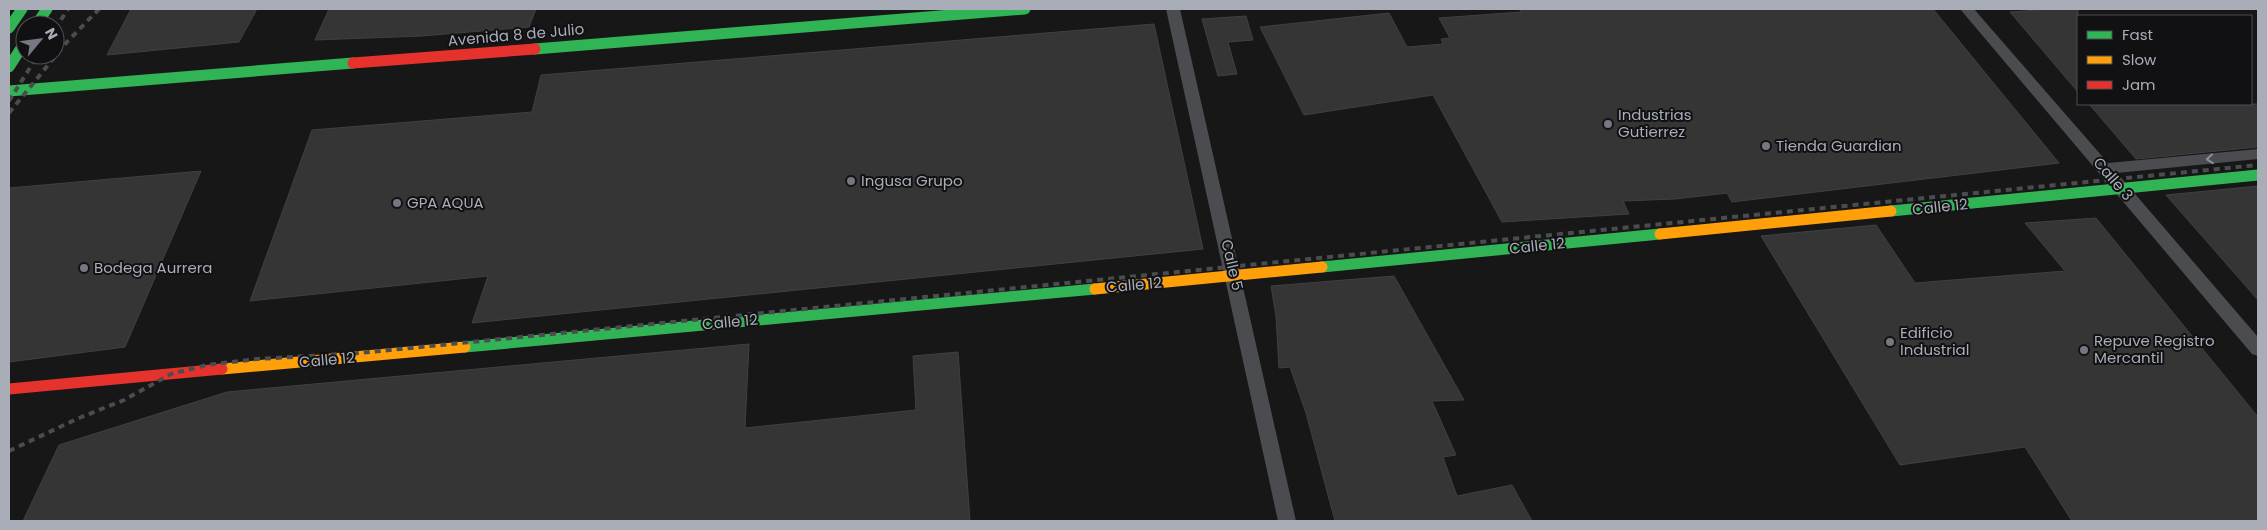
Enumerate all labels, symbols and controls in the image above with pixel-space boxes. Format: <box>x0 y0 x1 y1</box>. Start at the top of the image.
north arrow <box>15 15 65 65</box>
legend <box>2077 15 2252 105</box>
street label: Avenida 8 de Julio <box>447 18 585 51</box>
text: N <box>40 24 63 43</box>
text: Fast <box>2122 24 2153 45</box>
text: Slow <box>2122 49 2157 70</box>
text: Jam <box>2122 74 2156 95</box>
place label: Industrias Gutierrez <box>1618 104 1692 142</box>
marker: Industrias Gutierrez <box>1602 118 1614 130</box>
place label: Tienda Guardian <box>1776 135 1902 156</box>
marker: Tienda Guardian <box>1760 140 1772 152</box>
street label: Calle 3 <box>2089 152 2138 205</box>
one-way arrow <box>2205 153 2213 164</box>
place label: Ingusa Grupo <box>861 170 963 191</box>
marker: Ingusa Grupo <box>845 175 857 187</box>
place label: GPA AQUA <box>407 192 484 213</box>
street label: Calle 12 <box>1911 193 1969 220</box>
marker: GPA AQUA <box>391 197 403 209</box>
street label: Calle 12 <box>1508 232 1566 259</box>
street label: Calle 5 <box>1216 237 1249 292</box>
place label: Bodega Aurrera <box>94 257 212 278</box>
marker: Bodega Aurrera <box>78 262 90 274</box>
street label: Calle 12 <box>1105 272 1163 297</box>
street label: Calle 12 <box>701 309 759 334</box>
place label: Edificio Industrial <box>1900 322 1969 360</box>
place label: Repuve Registro Mercantil <box>2094 330 2215 368</box>
marker: Edificio Industrial <box>1884 336 1896 348</box>
marker: Repuve Registro Mercantil <box>2078 344 2090 356</box>
street label: Calle 12 <box>298 347 356 372</box>

